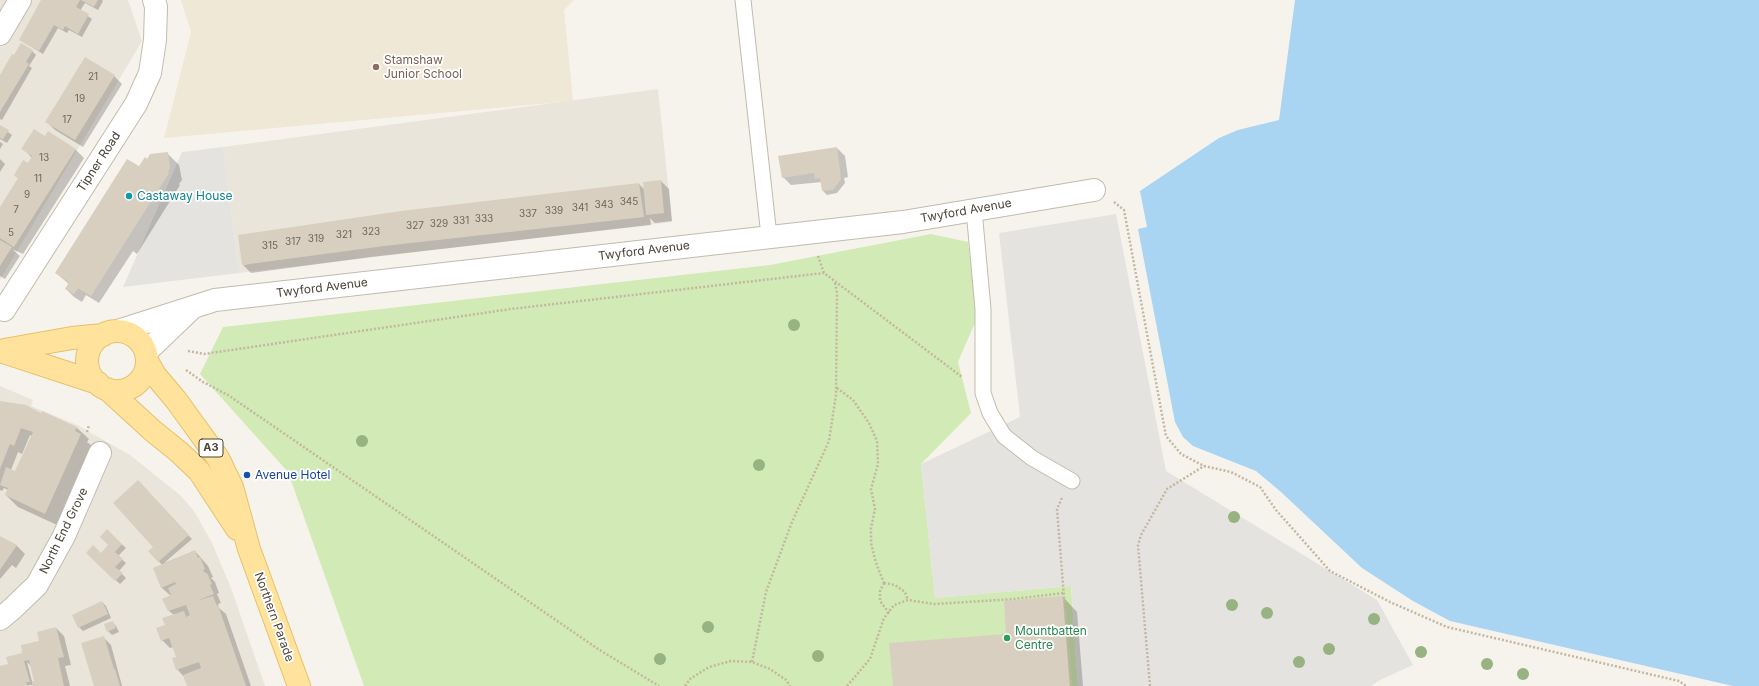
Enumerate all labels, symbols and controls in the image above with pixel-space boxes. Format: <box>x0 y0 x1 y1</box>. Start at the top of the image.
place label: Stamshaw Junior School <box>384 53 462 81</box>
marker: Stamshaw Junior School <box>371 62 381 72</box>
house number: 21 <box>88 71 98 83</box>
house number: 19 <box>75 93 85 105</box>
house number: 17 <box>62 114 72 126</box>
street label: Tipner Road <box>74 129 124 195</box>
house number: 13 <box>39 152 49 164</box>
house number: 11 <box>34 173 42 185</box>
house number: 9 <box>24 189 30 201</box>
place label: Castaway House <box>137 189 233 203</box>
marker: Castaway House <box>124 191 134 201</box>
house number: 345 <box>620 196 638 208</box>
street label: Twyford Avenue <box>919 196 1013 226</box>
house number: 343 <box>595 199 613 211</box>
house number: 341 <box>572 202 588 214</box>
house number: 7 <box>13 204 19 216</box>
house number: 339 <box>545 205 563 217</box>
house number: 337 <box>519 208 537 220</box>
house number: 333 <box>475 213 493 225</box>
house number: 331 <box>453 215 469 227</box>
house number: 329 <box>430 218 448 230</box>
house number: 327 <box>406 220 424 232</box>
house number: 323 <box>362 226 380 238</box>
house number: 5 <box>8 227 14 239</box>
house number: 321 <box>336 229 352 241</box>
house number: 319 <box>308 233 324 245</box>
house number: 317 <box>285 236 301 248</box>
street label: Twyford Avenue <box>597 238 691 264</box>
house number: 315 <box>262 240 278 252</box>
street label: Twyford Avenue <box>275 275 369 301</box>
road number: A3 <box>199 439 223 457</box>
place label: Avenue Hotel <box>255 468 330 482</box>
marker: Avenue Hotel <box>242 470 252 480</box>
street label: North End Grove <box>37 486 91 576</box>
street label: Northern Parade <box>251 570 297 664</box>
place label: Mountbatten Centre <box>1015 624 1087 652</box>
marker: Mountbatten Centre <box>1002 633 1012 643</box>

